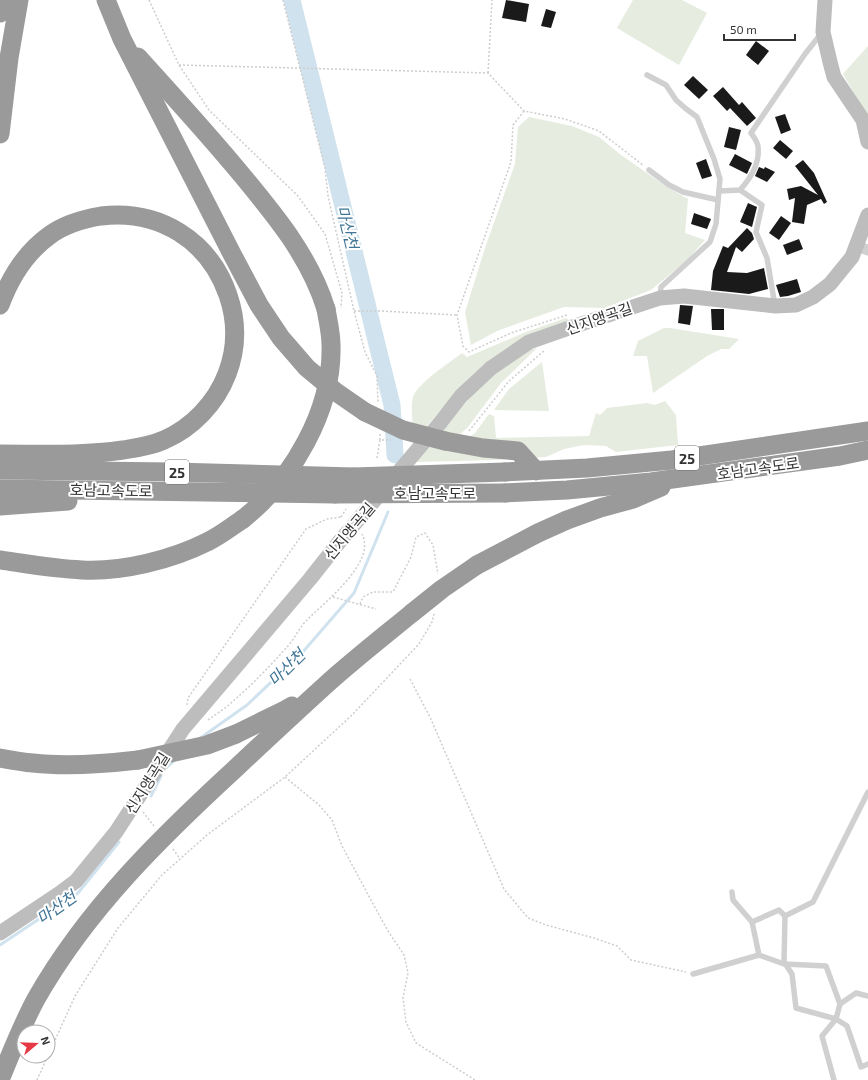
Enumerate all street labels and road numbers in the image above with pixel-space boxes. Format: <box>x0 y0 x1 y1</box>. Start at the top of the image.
street label: 신지앵곡길 <box>563 298 635 338</box>
road number: 25 <box>675 446 699 470</box>
street label: 호남고속도로 <box>716 453 800 483</box>
road number: 25 <box>165 460 189 484</box>
street label: 호남고속도로 <box>69 480 153 500</box>
street label: 호남고속도로 <box>394 484 476 502</box>
street label: 신지앵곡길 <box>320 499 378 563</box>
street label: 신지앵곡길 <box>121 749 173 817</box>

